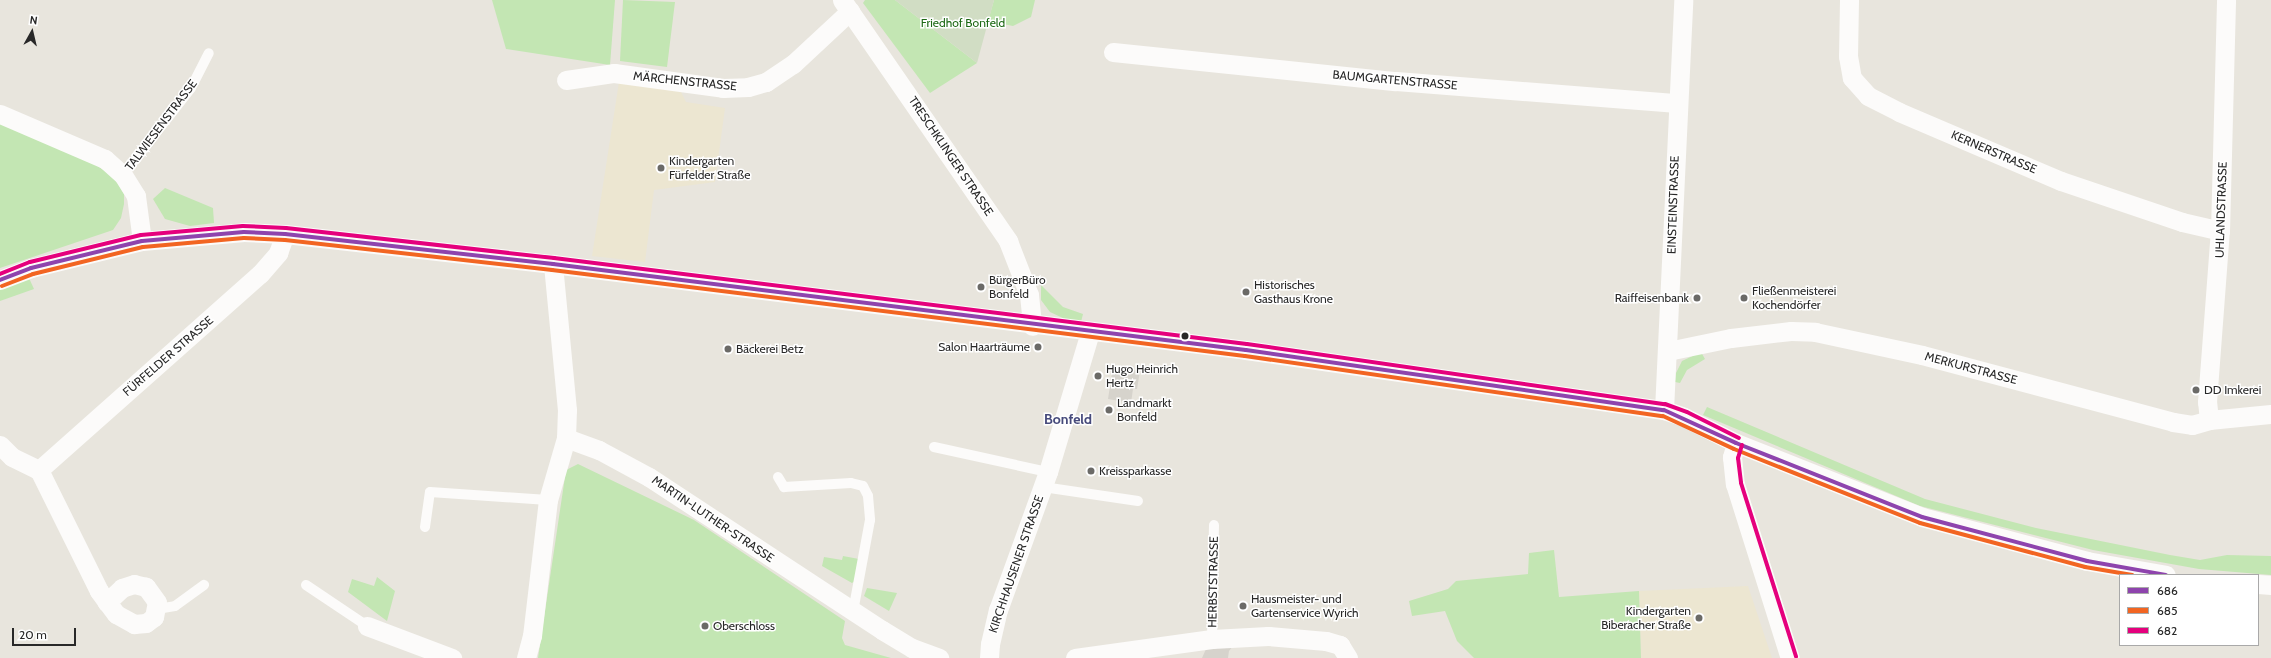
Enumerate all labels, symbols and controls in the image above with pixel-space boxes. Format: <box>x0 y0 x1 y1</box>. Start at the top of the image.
north arrow <box>12 12 52 52</box>
text: N <box>29 13 38 28</box>
park label: Friedhof Bonfeld <box>921 16 1005 30</box>
street label: BAUMGARTENSTRASSE <box>1332 67 1458 93</box>
street label: MÄRCHENSTRASSE <box>633 68 737 94</box>
street label: TALWIESENSTRASSE <box>122 77 200 173</box>
street label: TRESCHKLINGER STRASSE <box>906 94 996 218</box>
street label: KERNERSTRASSE <box>1949 127 2039 177</box>
place label: Kindergarten Fürfelder Straße <box>669 154 750 182</box>
street label: EINSTEINSTRASSE <box>1664 156 1682 254</box>
street label: UHLANDSTRASSE <box>2212 162 2230 258</box>
marker: Kindergarten Fürfelder Straße <box>656 163 666 173</box>
place label: BürgerBüro Bonfeld <box>989 273 1045 301</box>
place label: Historisches Gasthaus Krone <box>1254 278 1333 306</box>
marker: BürgerBüro Bonfeld <box>976 282 986 292</box>
place label: Fließenmeisterei Kochendörfer <box>1752 284 1836 312</box>
marker: Historisches Gasthaus Krone <box>1241 287 1251 297</box>
place label: Raiffeisenbank <box>1615 291 1689 305</box>
marker: Raiffeisenbank <box>1692 293 1702 303</box>
marker: Fließenmeisterei Kochendörfer <box>1739 293 1749 303</box>
street label: FÜRFELDER STRASSE <box>120 313 216 399</box>
unlabelled marker <box>1180 331 1190 341</box>
place label: Salon Haarträume <box>938 340 1030 354</box>
place label: Bäckerei Betz <box>736 342 804 356</box>
marker: Salon Haarträume <box>1033 342 1043 352</box>
marker: Bäckerei Betz <box>723 344 733 354</box>
street label: MERKURSTRASSE <box>1923 349 2019 387</box>
place label: Hugo Heinrich Hertz <box>1106 362 1178 390</box>
marker: Hugo Heinrich Hertz <box>1093 371 1103 381</box>
place label: DD Imkerei <box>2204 383 2261 397</box>
marker: DD Imkerei <box>2191 385 2201 395</box>
place label: Landmarkt Bonfeld <box>1117 396 1172 424</box>
marker: Landmarkt Bonfeld <box>1104 405 1114 415</box>
district label: Bonfeld <box>1044 411 1092 427</box>
place label: Kreissparkasse <box>1099 464 1171 478</box>
marker: Kreissparkasse <box>1086 466 1096 476</box>
street label: MARTIN-LUTHER-STRASSE <box>649 473 777 565</box>
street label: KIRCHHAUSENER STRASSE <box>986 493 1046 635</box>
street label: HERBSTSTRASSE <box>1205 536 1221 628</box>
legend <box>2119 574 2259 646</box>
text: 686 <box>2157 583 2178 598</box>
place label: Hausmeister- und Gartenservice Wyrich <box>1251 592 1359 620</box>
marker: Hausmeister- und Gartenservice Wyrich <box>1238 601 1248 611</box>
text: 685 <box>2157 603 2178 618</box>
place label: Kindergarten Biberacher Straße <box>1601 604 1691 632</box>
marker: Kindergarten Biberacher Straße <box>1694 613 1704 623</box>
place label: Oberschloss <box>713 619 775 633</box>
scale bar <box>14 620 78 646</box>
marker: Oberschloss <box>700 621 710 631</box>
text: 682 <box>2157 623 2177 638</box>
text: 20 m <box>19 627 47 642</box>

